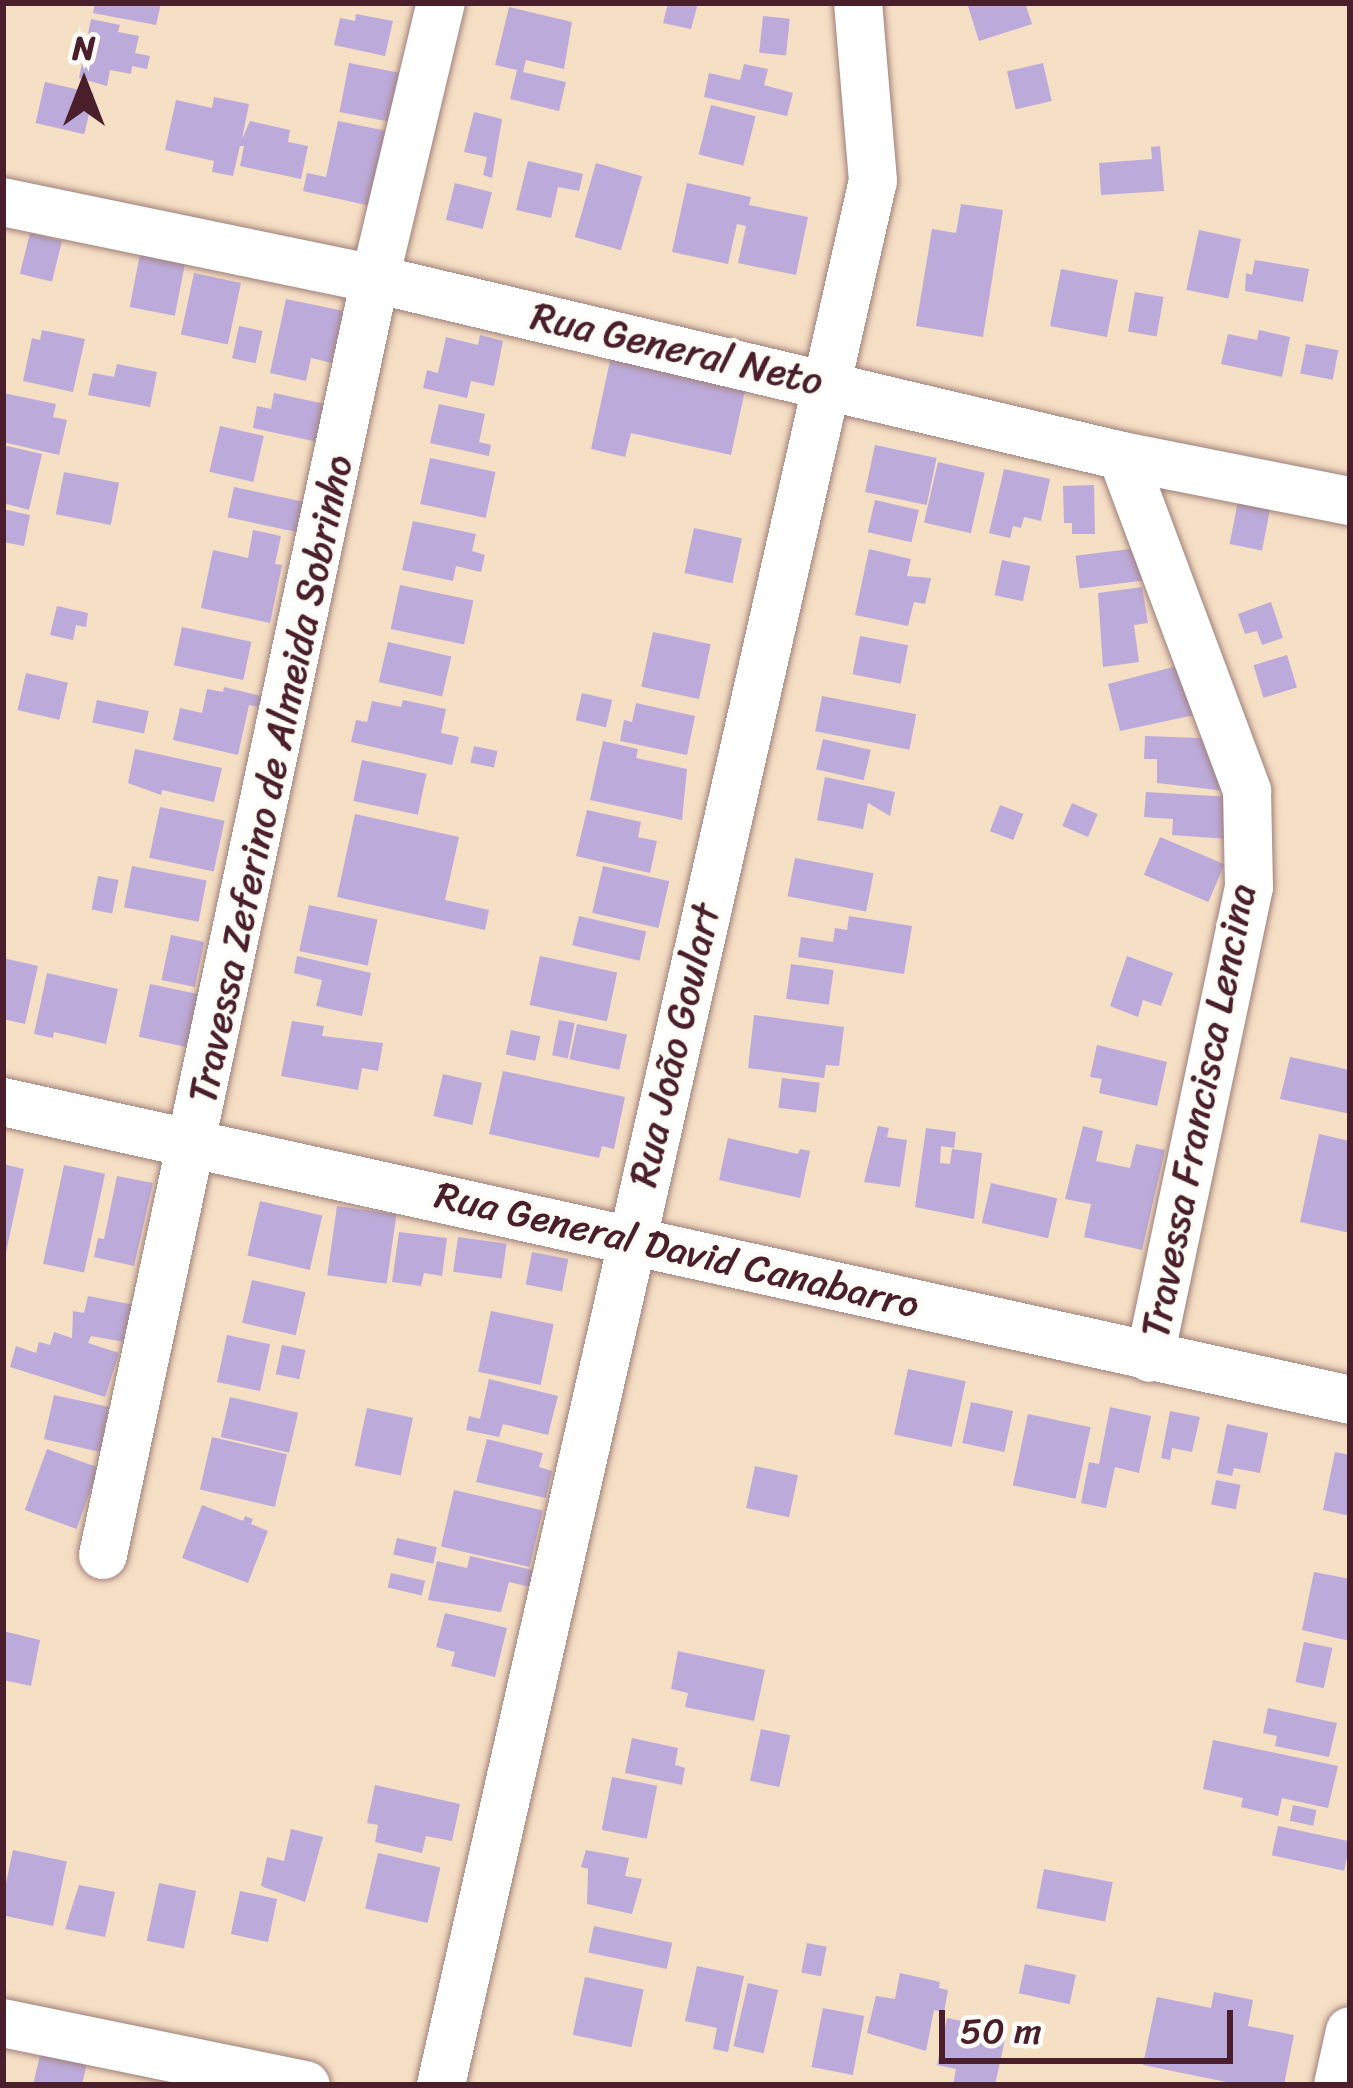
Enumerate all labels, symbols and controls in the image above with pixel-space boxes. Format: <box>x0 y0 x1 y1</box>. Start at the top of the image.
text: N <box>73 19 95 77</box>
north arrow <box>24 24 144 144</box>
street label: Rua General Neto <box>525 292 829 406</box>
street label: Travessa Zeferino de Almeida Sobrinho <box>179 449 363 1109</box>
street label: Travessa Francisca Lencina <box>1132 880 1266 1342</box>
street label: Rua João Goulart <box>620 899 730 1191</box>
street label: Rua General David Canabarro <box>430 1171 924 1329</box>
scale bar <box>945 1986 1239 2060</box>
text: 50 m <box>960 1999 1042 2063</box>

